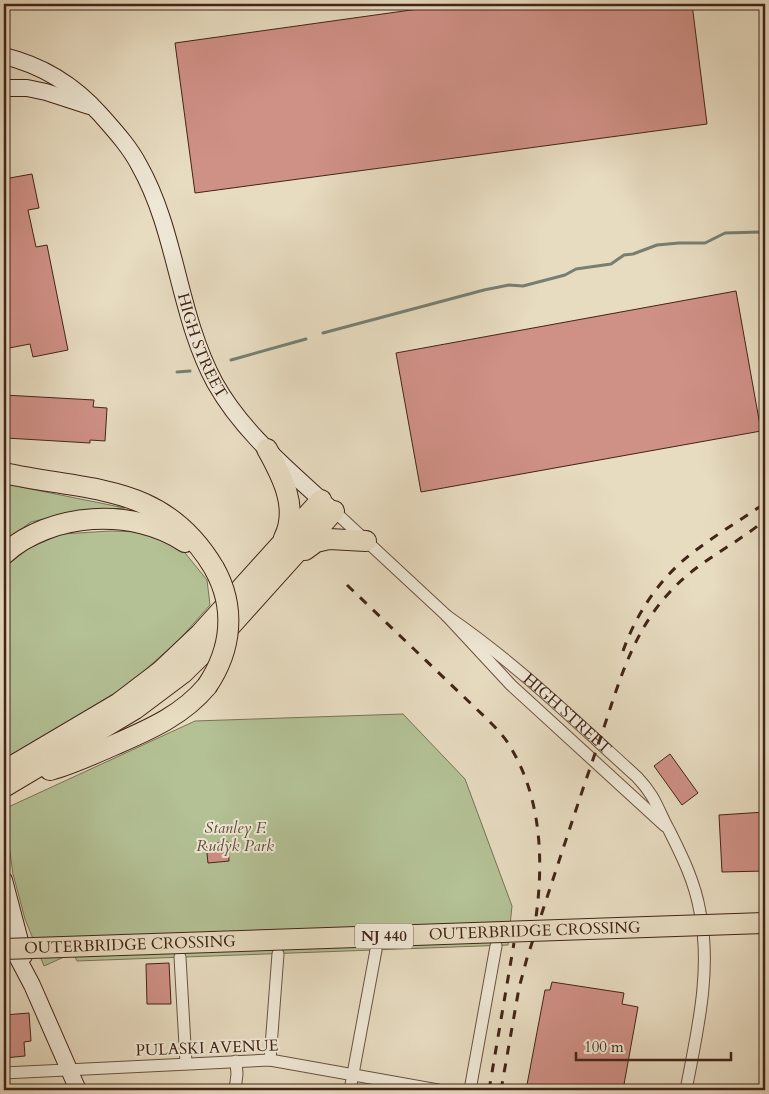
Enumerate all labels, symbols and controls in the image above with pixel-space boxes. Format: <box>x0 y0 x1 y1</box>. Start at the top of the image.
street label: HIGH STREET <box>172 291 233 403</box>
street label: HIGH STREET <box>518 668 616 759</box>
park label: Stanley F. Rudyk Park <box>196 817 274 857</box>
street label: OUTERBRIDGE CROSSING <box>428 916 641 945</box>
road number: NJ 440 <box>355 924 413 948</box>
street label: OUTERBRIDGE CROSSING <box>24 930 236 959</box>
scale bar <box>576 1029 732 1061</box>
street label: PULASKI AVENUE <box>135 1035 279 1061</box>
text: 100 m <box>584 1037 624 1057</box>

